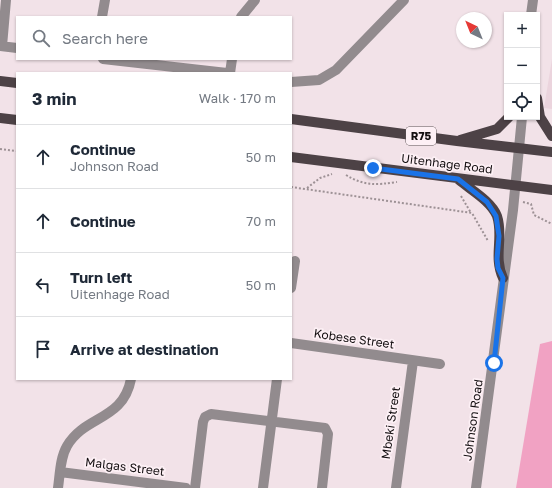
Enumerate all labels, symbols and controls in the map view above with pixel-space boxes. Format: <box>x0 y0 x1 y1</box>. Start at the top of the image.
north arrow <box>456 12 492 48</box>
map controls <box>504 12 540 120</box>
button: + <box>504 12 540 48</box>
search box <box>16 16 292 60</box>
icon: search <box>30 27 52 49</box>
text: Search here <box>62 29 148 47</box>
button: − <box>504 48 540 84</box>
button: locate <box>504 84 540 120</box>
text: 3 min <box>32 88 76 109</box>
text: Walk · 170 m <box>199 90 276 106</box>
road number: R75 <box>406 127 436 145</box>
text: Continue <box>70 140 136 158</box>
icon: ahead <box>32 146 54 168</box>
text: 50 m <box>246 149 276 165</box>
street label: Uitenhage Road <box>400 150 494 177</box>
text: Johnson Road <box>70 158 159 174</box>
route end <box>364 159 382 177</box>
icon: ahead <box>32 210 54 232</box>
text: Continue <box>70 212 136 230</box>
text: 70 m <box>246 213 276 229</box>
text: Turn left <box>70 268 132 286</box>
icon: left <box>32 274 54 296</box>
text: 50 m <box>246 277 276 293</box>
text: Uitenhage Road <box>70 286 170 302</box>
street label: Kobese Street <box>313 325 396 352</box>
icon: arrive <box>32 338 54 360</box>
text: Arrive at destination <box>70 340 219 358</box>
route start <box>485 354 503 372</box>
street label: Johnson Road <box>459 378 486 462</box>
street label: Mbeki Street <box>378 385 403 460</box>
street label: Malgas Street <box>85 454 166 479</box>

